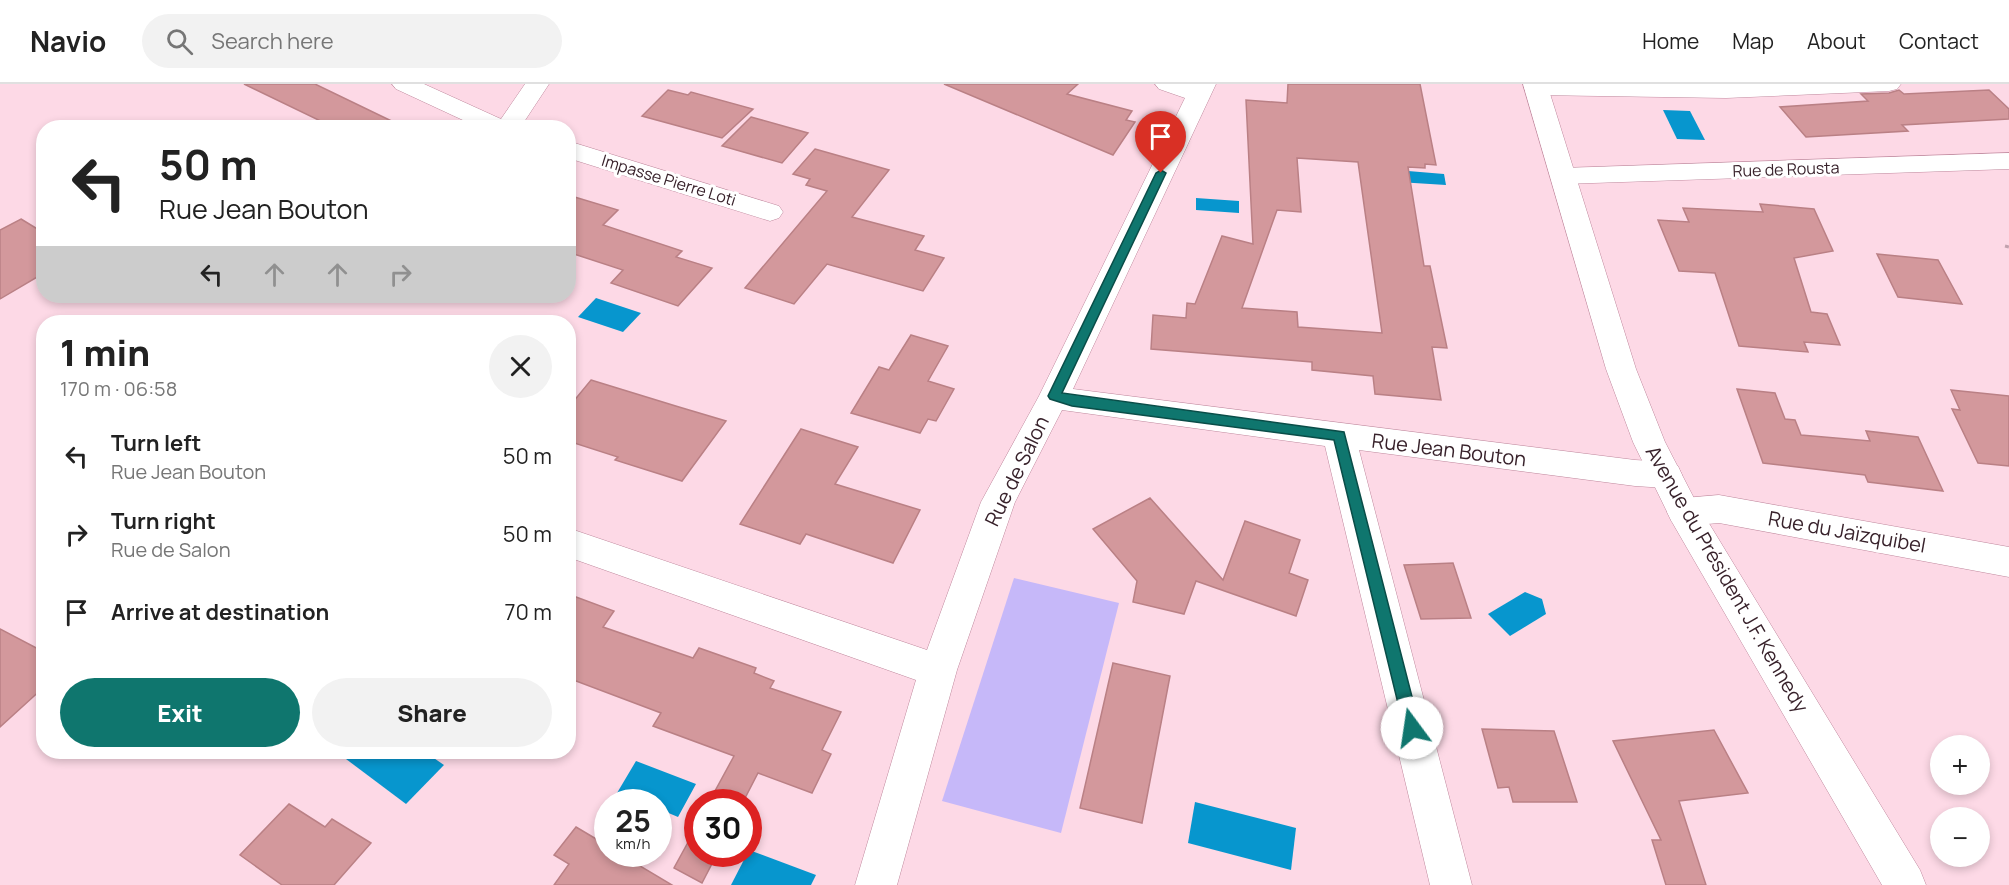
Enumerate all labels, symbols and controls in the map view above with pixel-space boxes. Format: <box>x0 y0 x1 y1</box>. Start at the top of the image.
search box <box>142 14 562 68</box>
text: Navio <box>30 22 106 60</box>
icon: search <box>163 25 196 58</box>
text: Search here <box>211 26 334 56</box>
text: Home <box>1642 27 1699 55</box>
text: Map <box>1732 27 1774 55</box>
text: About <box>1807 27 1866 55</box>
text: Contact <box>1899 27 1979 55</box>
pin <box>1135 111 1186 173</box>
icon: arrive <box>1144 120 1177 153</box>
text: 50 m <box>159 135 257 193</box>
icon: left <box>60 144 138 222</box>
street label: Impasse Pierre Loti <box>599 149 739 211</box>
street label: Rue de Rousta <box>1732 156 1840 182</box>
text: Rue Jean Bouton <box>159 190 369 227</box>
icon: left <box>195 258 228 291</box>
icon: ahead <box>258 258 291 291</box>
icon: ahead <box>321 258 354 291</box>
icon: right <box>384 258 417 291</box>
text: 1 min <box>60 328 150 377</box>
button: close <box>489 335 552 398</box>
text: 170 m · 06:58 <box>60 375 177 402</box>
street label: Rue de Salon <box>978 411 1055 530</box>
street label: Rue Jean Bouton <box>1370 427 1528 472</box>
text: Turn left <box>111 428 201 458</box>
icon: left <box>60 440 93 473</box>
street label: Avenue du Président J.F. Kennedy <box>1640 440 1815 717</box>
text: 50 m <box>503 441 552 471</box>
text: Rue Jean Bouton <box>111 458 266 485</box>
street label: Rue du Jaïzquibel <box>1766 504 1928 559</box>
text: Turn right <box>111 506 216 536</box>
icon: right <box>60 518 93 551</box>
text: 50 m <box>503 519 552 549</box>
text: Rue de Salon <box>111 536 231 563</box>
icon: arrive <box>60 596 93 629</box>
text: Arrive at destination <box>111 597 329 627</box>
text: 70 m <box>504 597 552 627</box>
button: Exit <box>60 678 300 747</box>
button: Share <box>312 678 552 747</box>
position arrow <box>1380 696 1444 760</box>
map controls <box>1930 735 1990 867</box>
button: + <box>1930 735 1990 795</box>
speed limit sign: 30 <box>684 789 762 867</box>
text: 25 <box>615 800 651 841</box>
button: − <box>1930 807 1990 867</box>
text: km/h <box>616 833 650 854</box>

